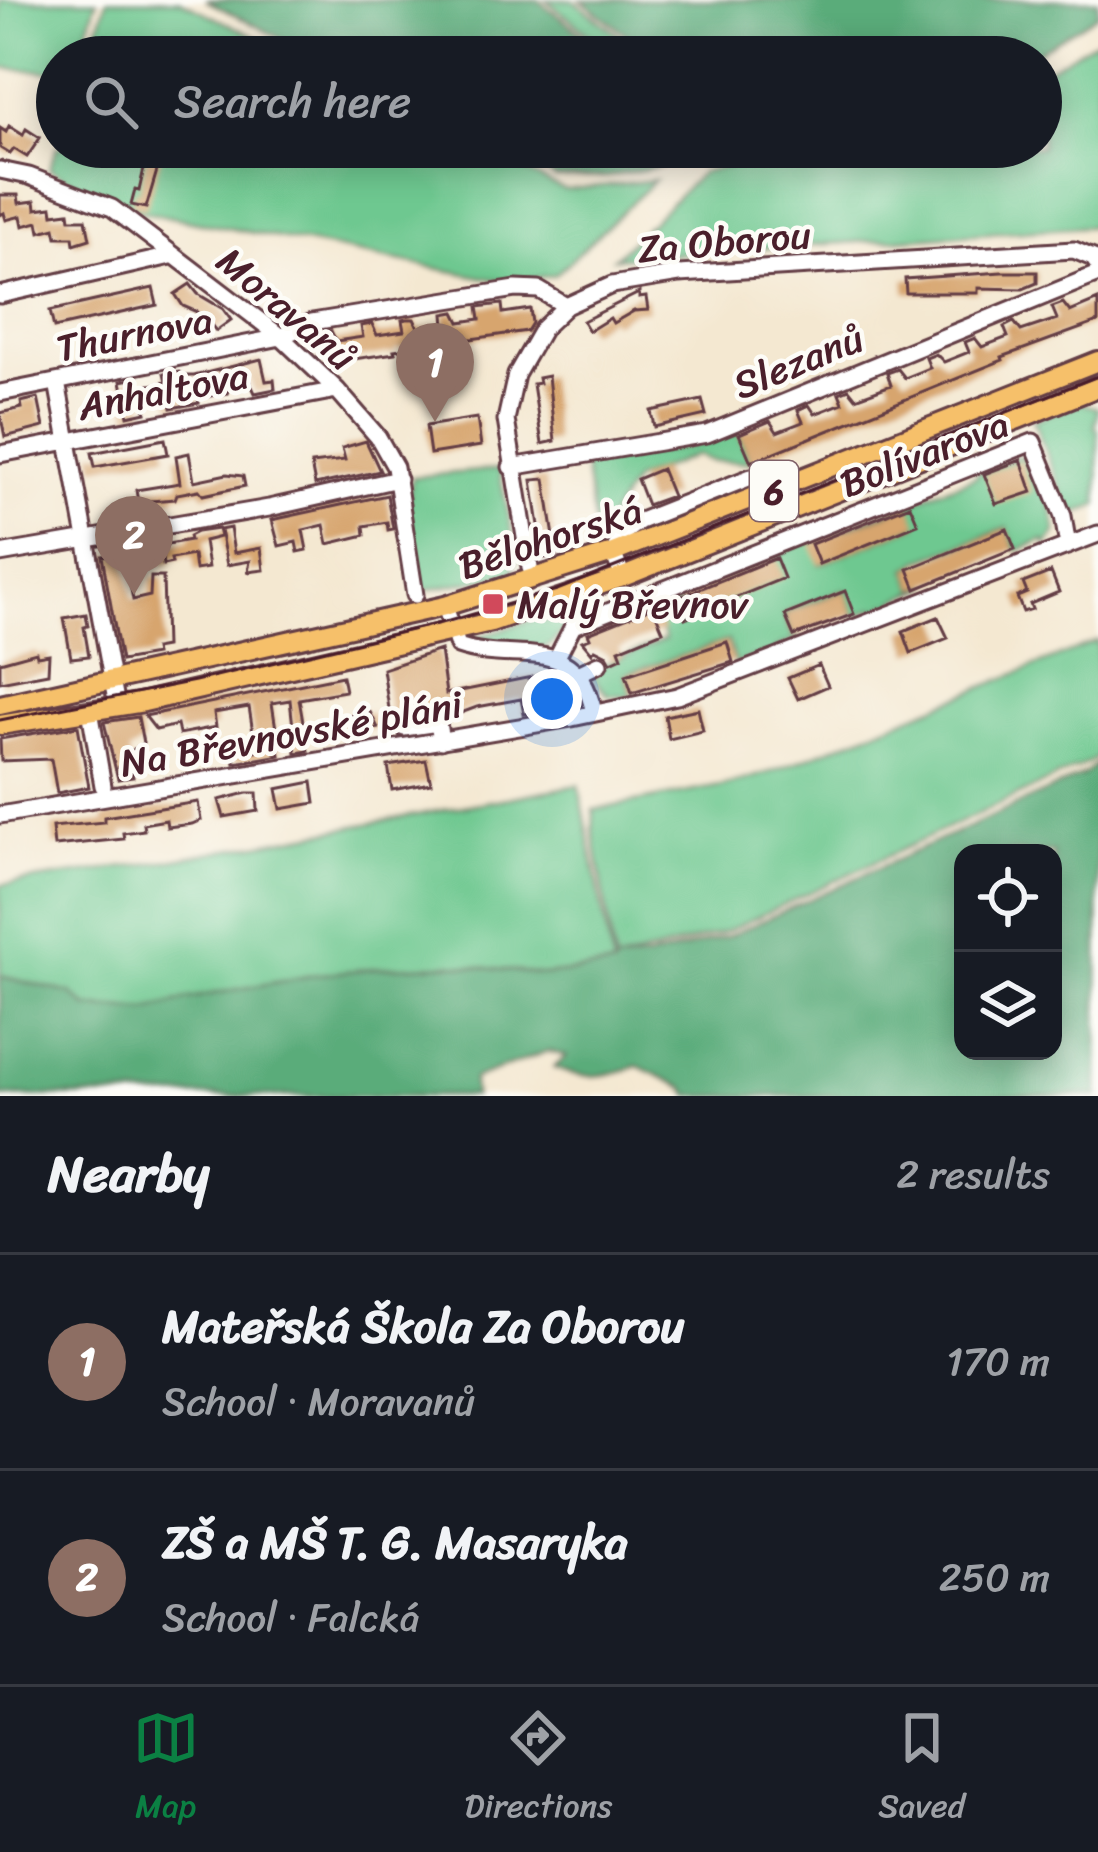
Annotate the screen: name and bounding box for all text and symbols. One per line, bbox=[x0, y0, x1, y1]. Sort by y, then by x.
search box bbox=[36, 36, 1062, 168]
text: Search here bbox=[174, 62, 411, 142]
icon: search bbox=[78, 69, 144, 135]
street label: Za Oborou bbox=[635, 200, 814, 283]
street label: Moravanů bbox=[201, 228, 373, 389]
street label: Thurnova bbox=[50, 284, 219, 382]
street label: Slezanů bbox=[722, 304, 874, 419]
pin: 1 bbox=[396, 323, 474, 422]
street label: Anhaltova bbox=[71, 340, 255, 441]
street label: Bolívarova bbox=[829, 390, 1019, 517]
road number: 6 bbox=[750, 461, 798, 521]
street label: Bělohorská bbox=[449, 475, 651, 600]
pin: 2 bbox=[95, 496, 173, 595]
place label: Malý Břevnov bbox=[517, 570, 750, 639]
marker: Malý Břevnov bbox=[480, 591, 506, 617]
street label: Na Břevnovské pláni bbox=[115, 669, 469, 798]
your location bbox=[522, 669, 582, 729]
map controls bbox=[954, 844, 1062, 1060]
button: locate bbox=[954, 844, 1062, 952]
button: layers bbox=[954, 952, 1062, 1060]
text: Nearby bbox=[48, 1129, 209, 1219]
text: 2 results bbox=[896, 1140, 1050, 1209]
text: Mateřská Škola Za Oborou bbox=[162, 1287, 685, 1367]
text: 1 bbox=[79, 1327, 95, 1396]
text: 170 m bbox=[946, 1327, 1050, 1396]
text: School · Moravanů bbox=[162, 1367, 475, 1436]
text: ZŠ a MŠ T. G. Masaryka bbox=[162, 1503, 627, 1583]
text: 2 bbox=[76, 1543, 98, 1612]
text: 250 m bbox=[939, 1543, 1050, 1612]
text: School · Falcká bbox=[162, 1583, 420, 1652]
tab: Map bbox=[133, 1705, 199, 1835]
tab: Directions bbox=[465, 1705, 612, 1835]
tab: Saved bbox=[878, 1705, 965, 1835]

